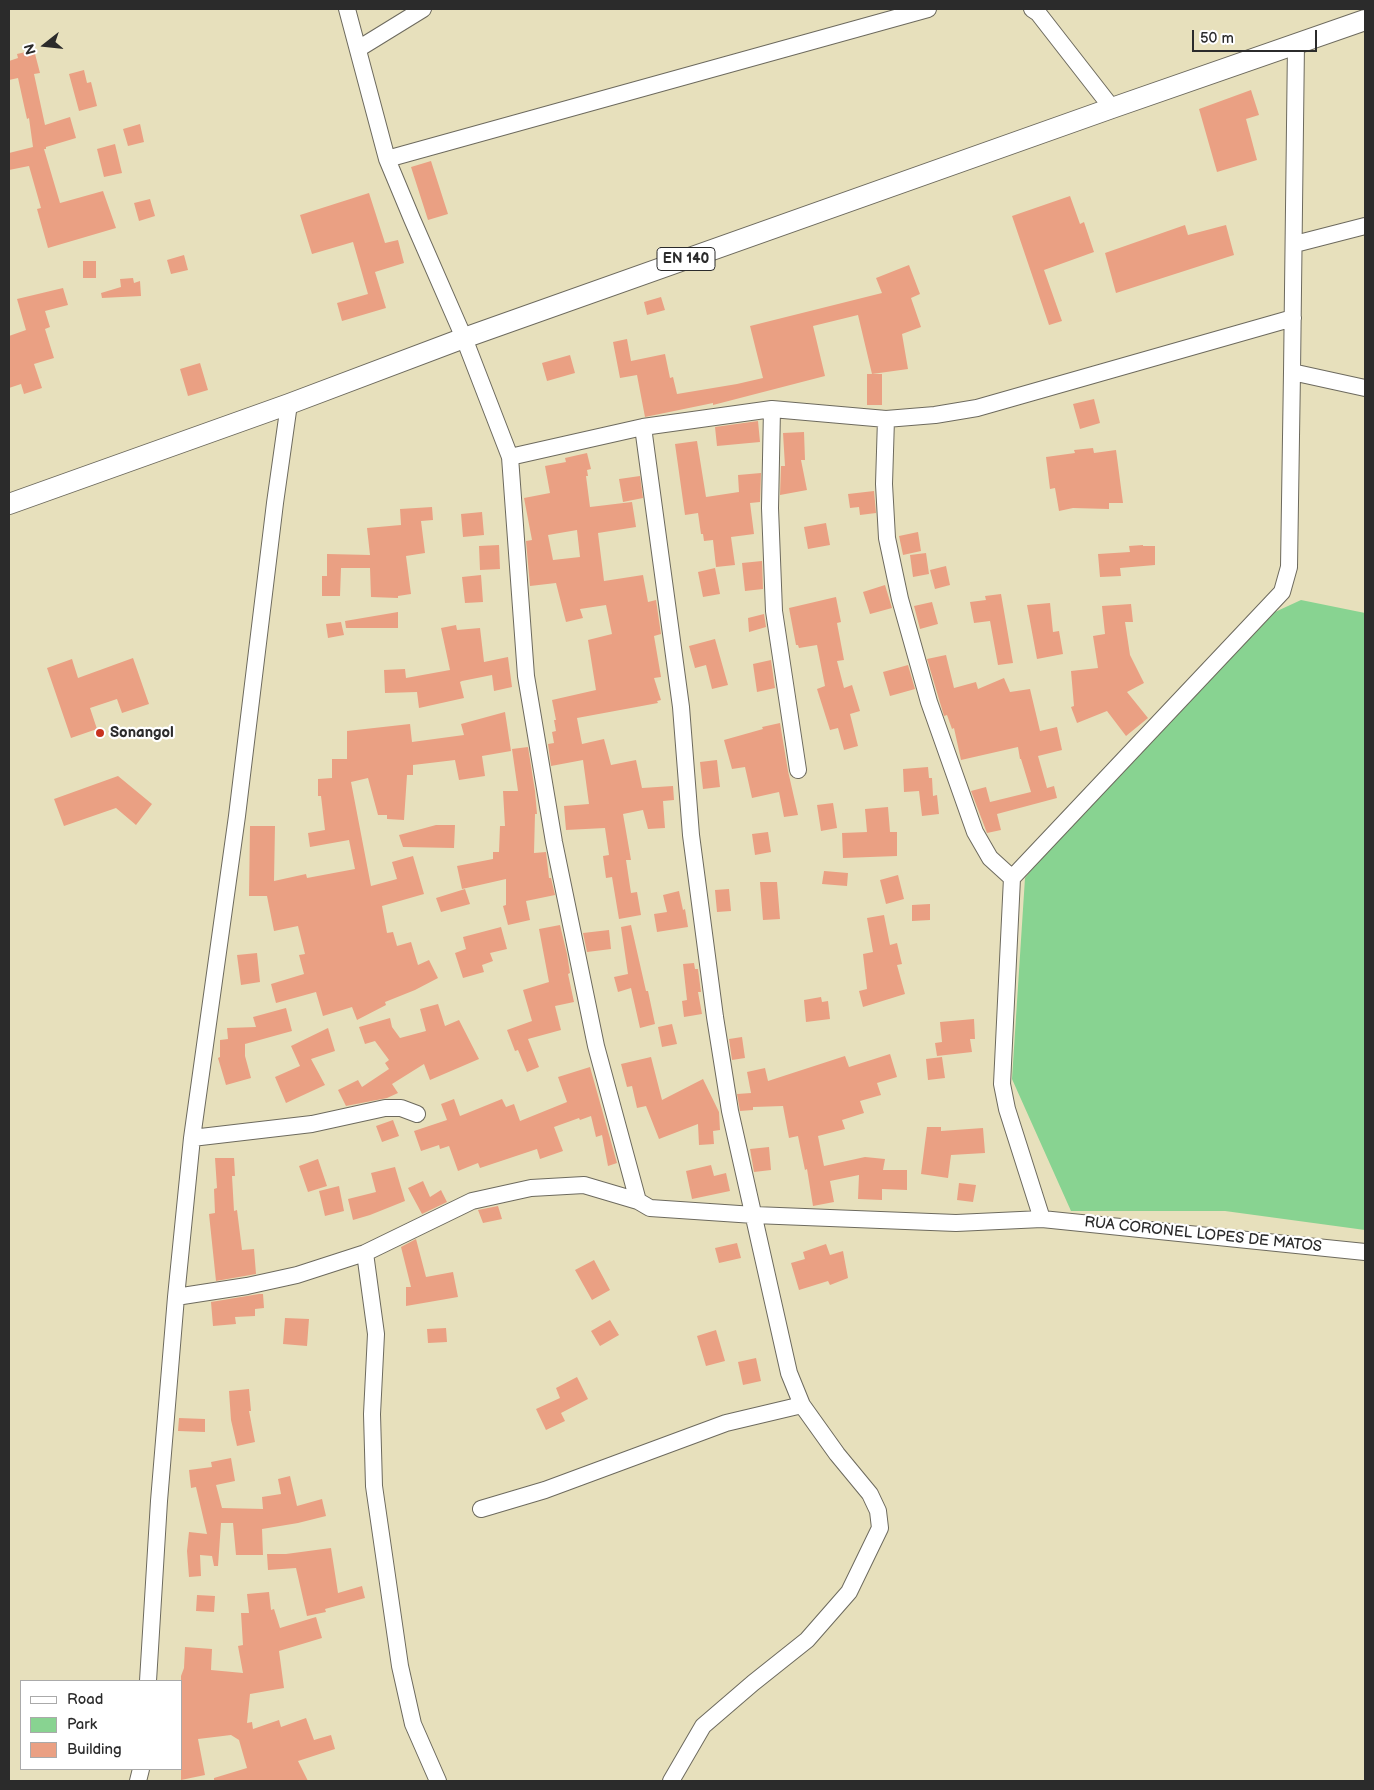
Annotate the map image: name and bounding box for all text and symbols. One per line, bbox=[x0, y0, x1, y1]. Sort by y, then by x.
north arrow bbox=[20, 20, 70, 70]
scale bar bbox=[1194, 20, 1319, 52]
text: 50 m bbox=[1200, 29, 1234, 48]
text: N bbox=[20, 42, 40, 57]
road number: EN 140 bbox=[657, 248, 715, 270]
place label: Sonangol bbox=[110, 724, 174, 742]
marker: Sonangol bbox=[94, 727, 106, 739]
street label: RUA CORONEL LOPES DE MATOS bbox=[1083, 1214, 1323, 1256]
legend bbox=[20, 1680, 182, 1770]
text: Road bbox=[67, 1690, 103, 1709]
text: Park bbox=[67, 1715, 97, 1734]
text: Building bbox=[67, 1740, 122, 1759]

